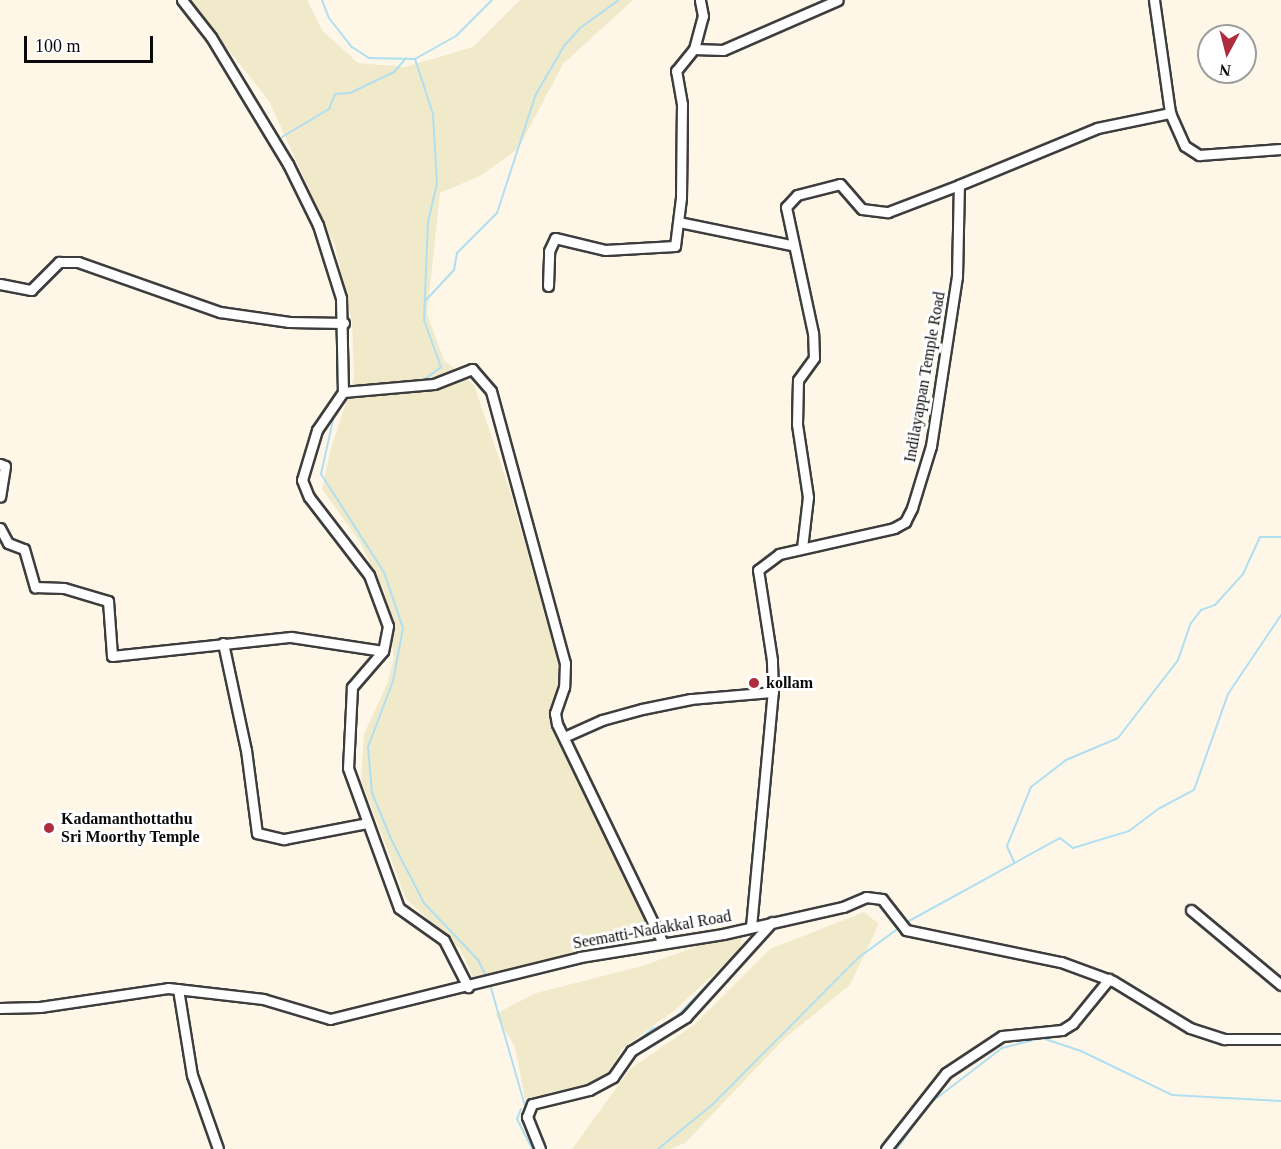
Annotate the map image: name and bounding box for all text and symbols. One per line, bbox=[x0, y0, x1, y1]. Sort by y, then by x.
scale bar bbox=[27, 24, 156, 62]
north arrow bbox=[1197, 24, 1257, 84]
text: 100 m bbox=[35, 36, 81, 56]
text: N bbox=[1218, 61, 1232, 80]
street label: Indilayappan Temple Road bbox=[901, 290, 949, 464]
place label: kollam bbox=[766, 673, 813, 693]
marker: kollam bbox=[747, 676, 761, 690]
place label: Kadamanthottathu Sri Moorthy Temple bbox=[61, 809, 200, 847]
marker: Kadamanthottathu Sri Moorthy Temple bbox=[42, 821, 56, 835]
street label: Seematti-Nadakkal Road bbox=[571, 907, 733, 953]

